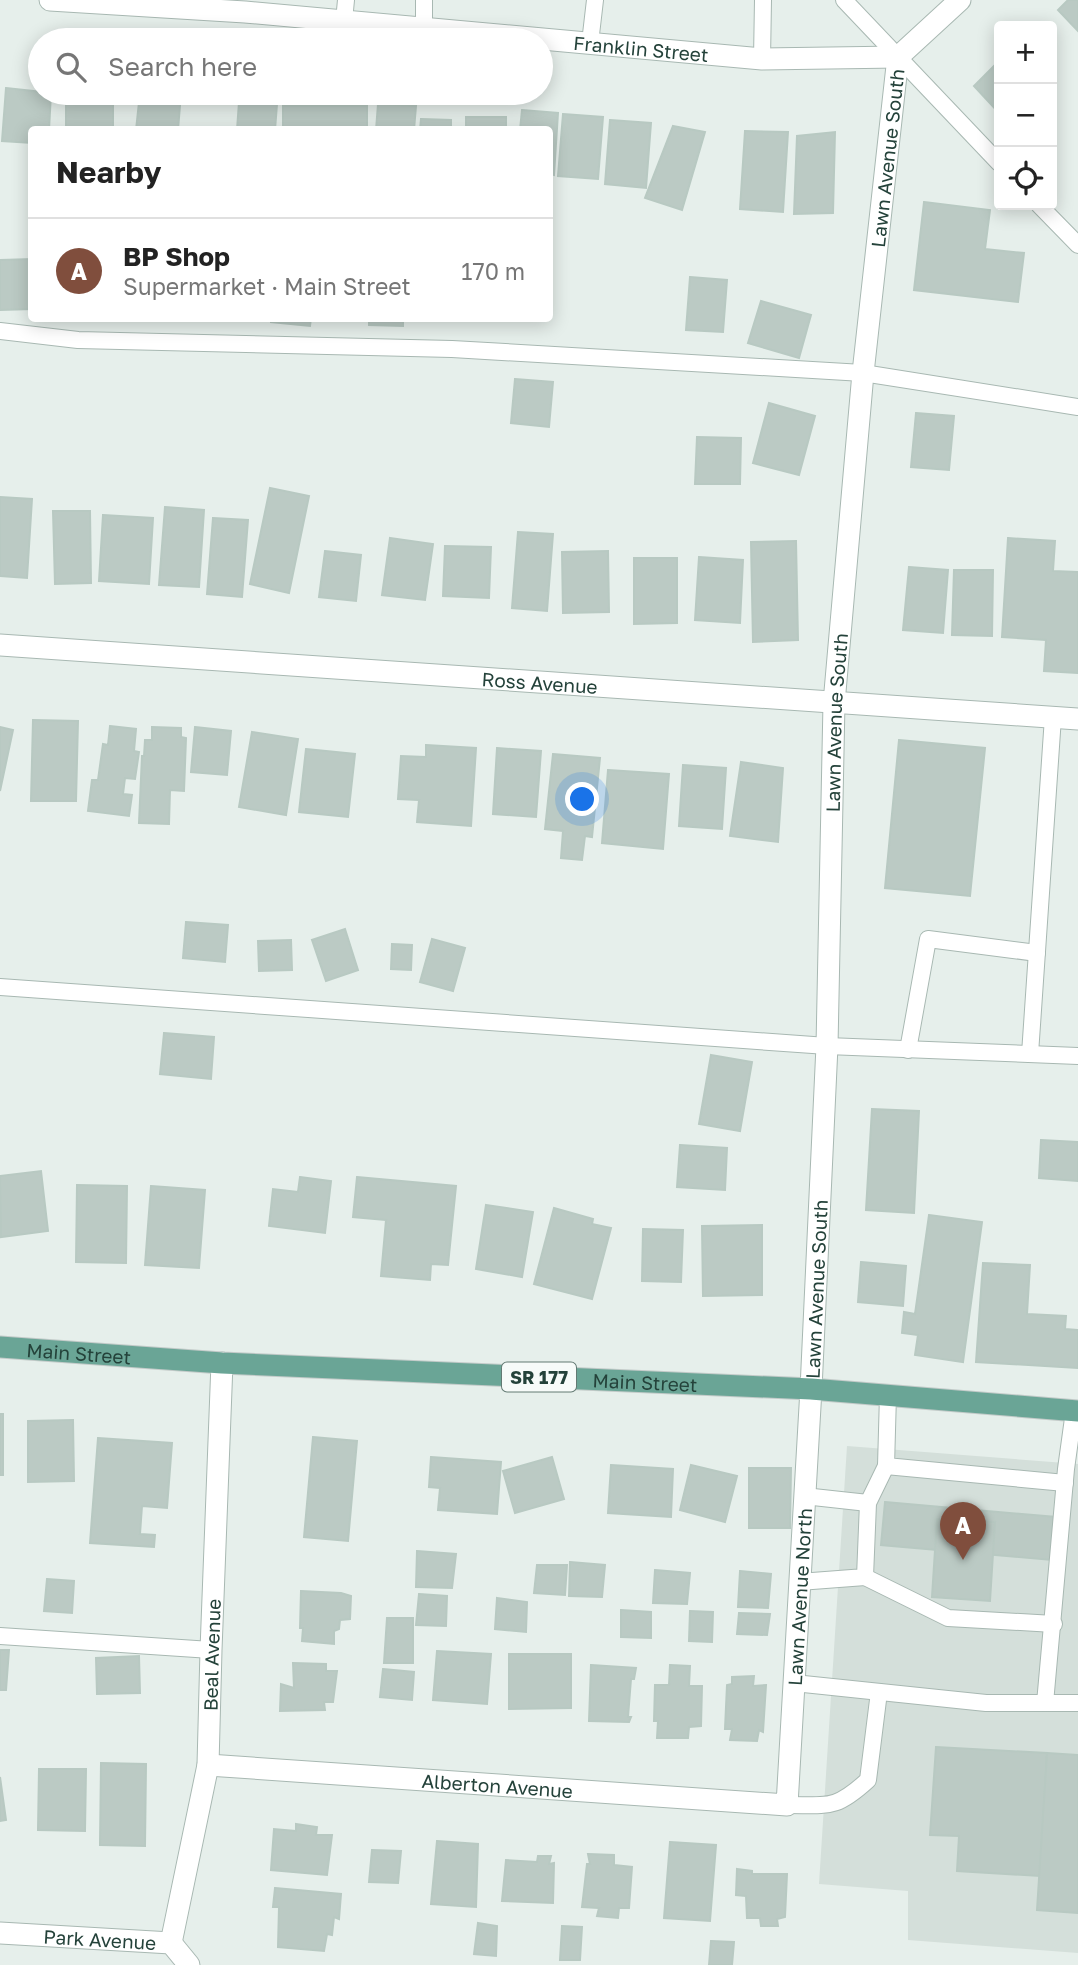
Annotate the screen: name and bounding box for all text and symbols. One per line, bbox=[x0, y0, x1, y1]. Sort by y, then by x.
map controls bbox=[994, 21, 1057, 210]
button: + bbox=[994, 21, 1057, 84]
search box bbox=[28, 28, 553, 105]
street label: Franklin Street bbox=[572, 30, 710, 66]
icon: search bbox=[52, 48, 90, 86]
text: Search here bbox=[108, 51, 257, 82]
street label: Lawn Avenue South bbox=[865, 68, 908, 249]
button: − bbox=[994, 84, 1057, 147]
button: locate bbox=[994, 147, 1057, 210]
text: Nearby bbox=[56, 154, 161, 190]
text: BP Shop bbox=[123, 241, 230, 272]
text: A bbox=[71, 257, 87, 285]
text: 170 m bbox=[461, 257, 525, 285]
text: Supermarket · Main Street bbox=[123, 272, 411, 300]
street label: Lawn Avenue South bbox=[820, 632, 852, 813]
street label: Ross Avenue bbox=[481, 667, 598, 698]
your location bbox=[565, 782, 599, 816]
street label: Lawn Avenue South bbox=[800, 1199, 831, 1379]
street label: Main Street bbox=[26, 1337, 132, 1368]
road number: SR 177 bbox=[502, 1362, 576, 1392]
street label: Main Street bbox=[592, 1368, 698, 1395]
pin: A bbox=[940, 1502, 986, 1560]
street label: Lawn Avenue North bbox=[782, 1507, 816, 1686]
street label: Beal Avenue bbox=[198, 1598, 224, 1711]
street label: Alberton Avenue bbox=[421, 1768, 574, 1802]
street label: Park Avenue bbox=[43, 1924, 157, 1954]

